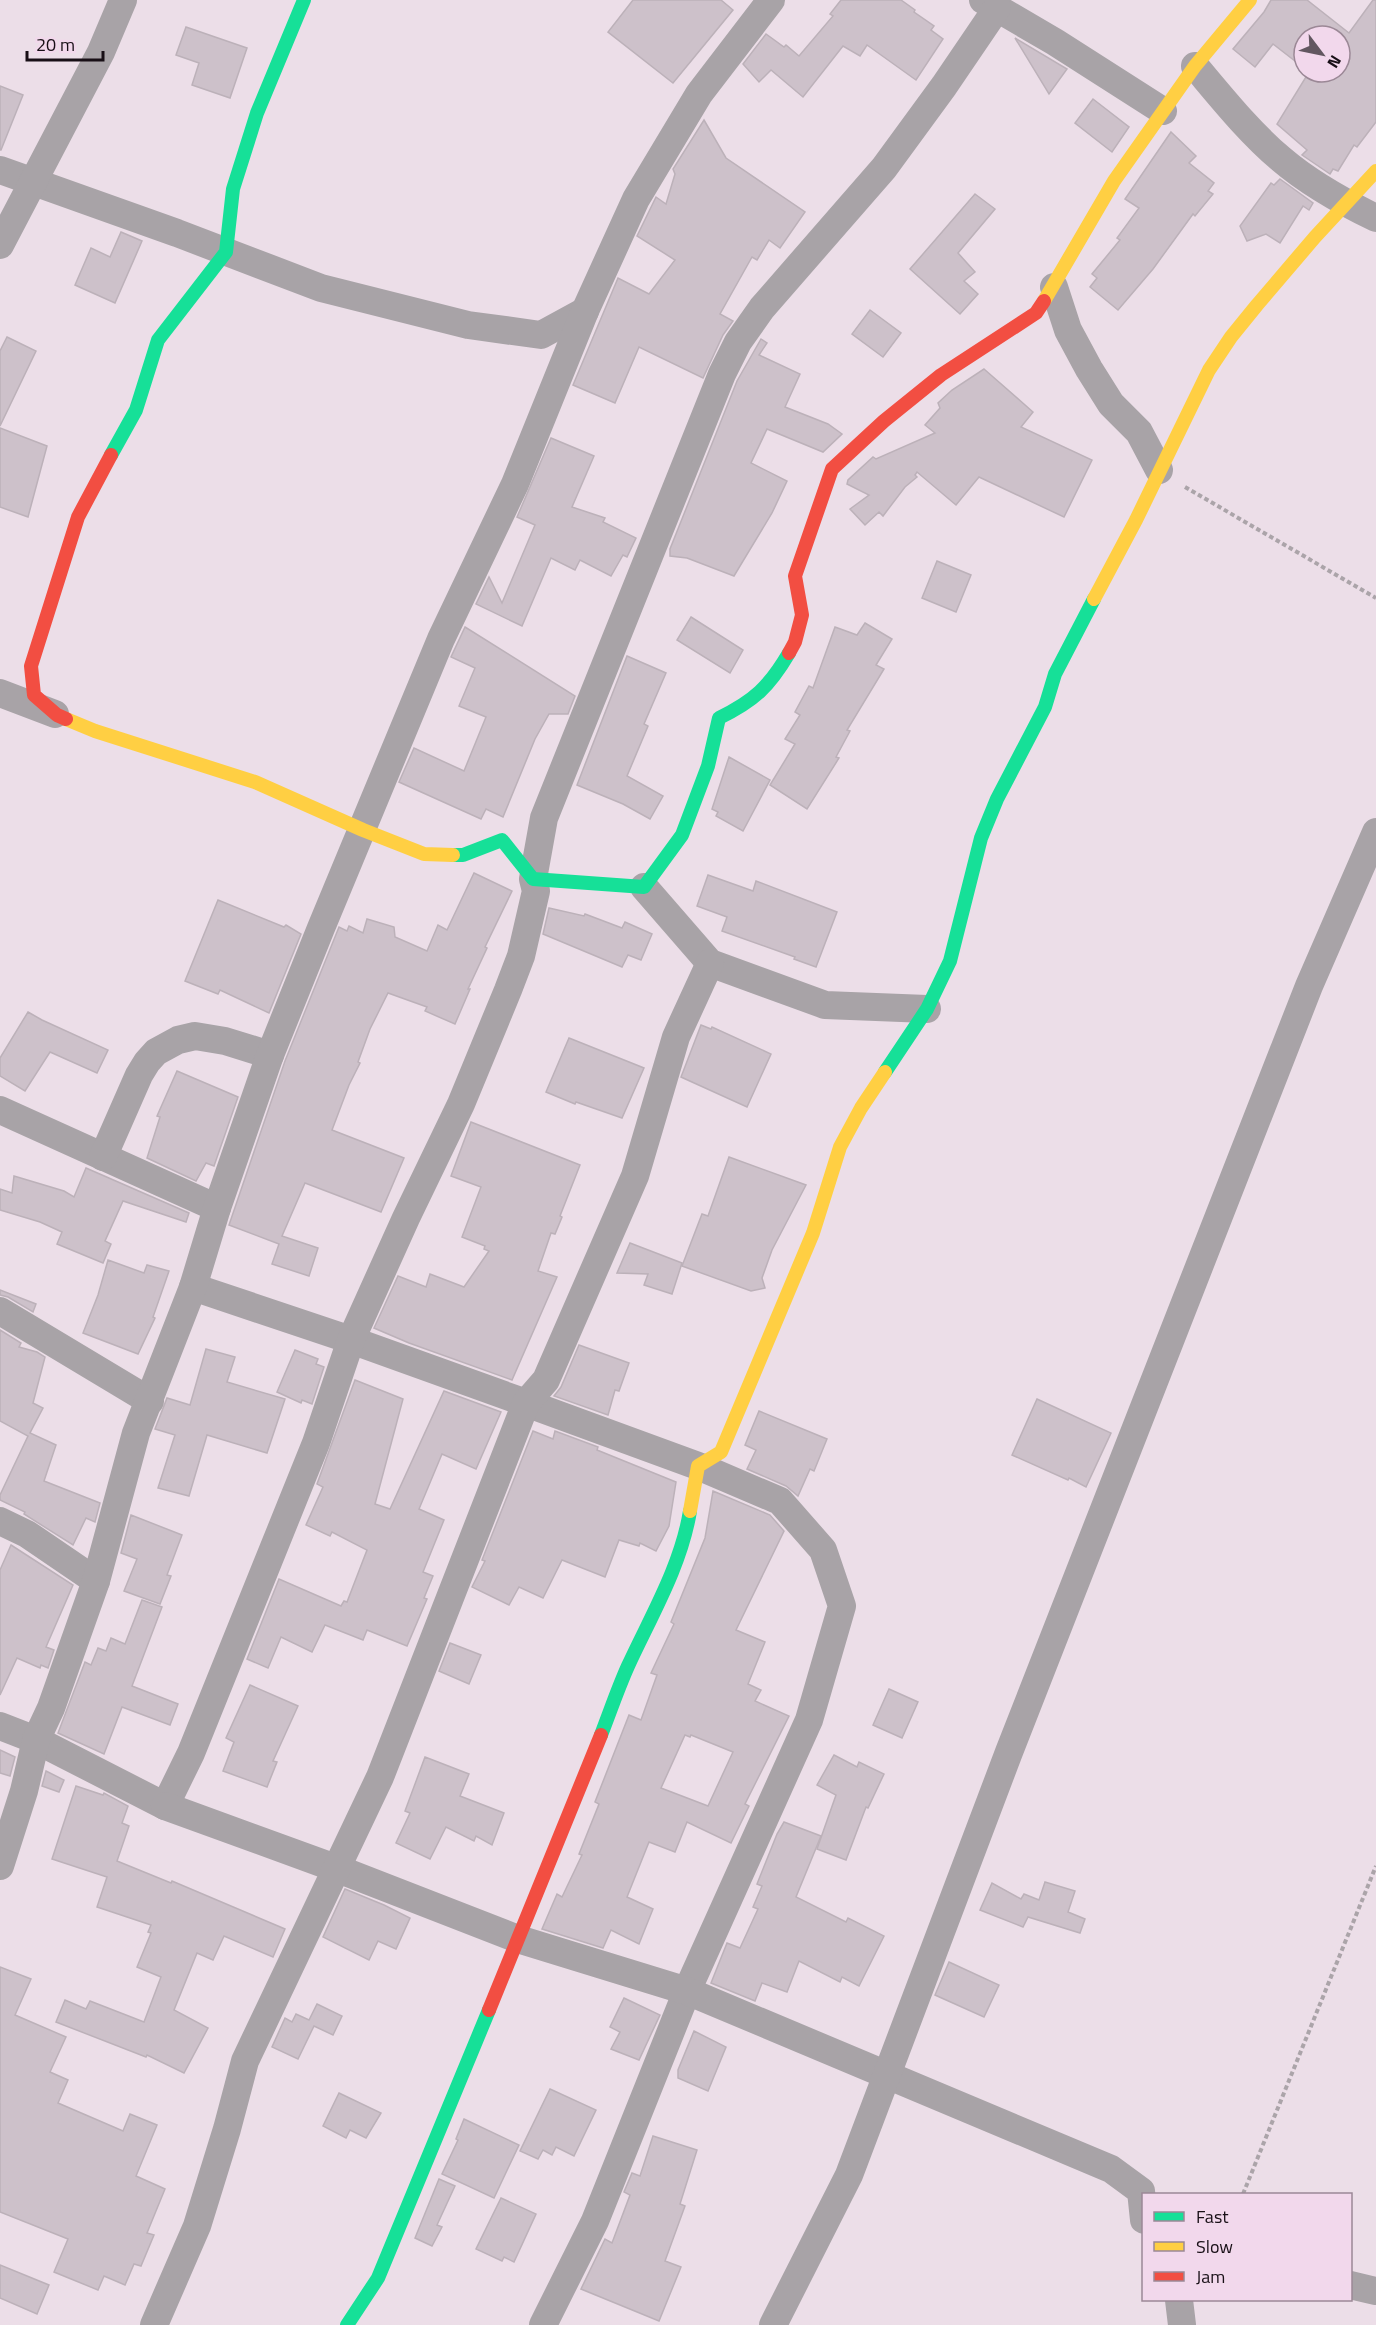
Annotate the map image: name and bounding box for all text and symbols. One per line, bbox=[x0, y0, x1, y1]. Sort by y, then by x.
scale bar bbox=[27, 24, 104, 62]
north arrow bbox=[1292, 24, 1352, 84]
text: 20 m bbox=[36, 31, 75, 58]
text: N bbox=[1322, 51, 1348, 73]
legend bbox=[1142, 2193, 1352, 2301]
text: Fast bbox=[1196, 2203, 1229, 2230]
text: Slow bbox=[1196, 2233, 1233, 2260]
text: Jam bbox=[1196, 2263, 1225, 2290]

